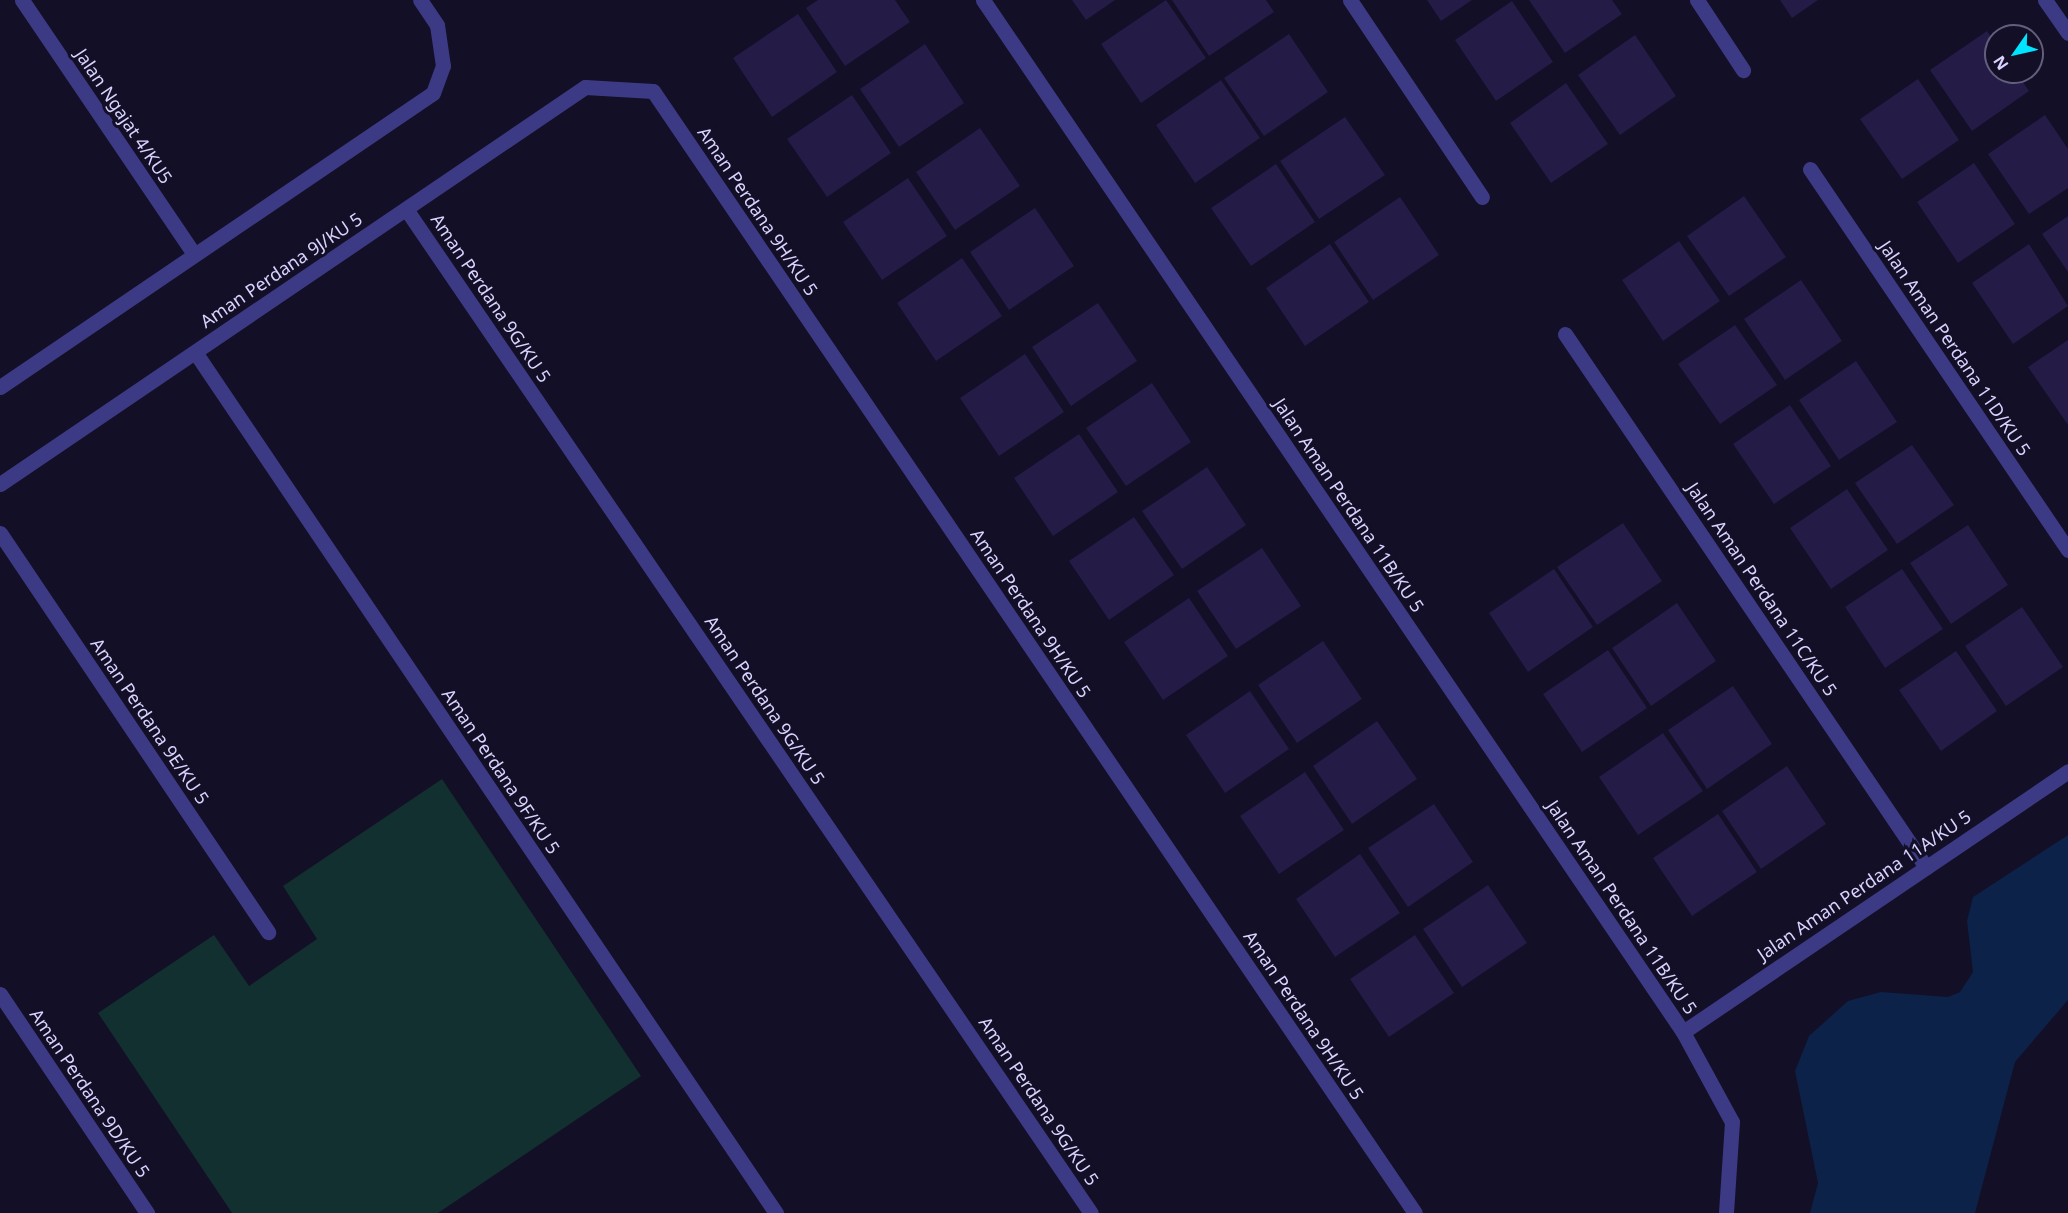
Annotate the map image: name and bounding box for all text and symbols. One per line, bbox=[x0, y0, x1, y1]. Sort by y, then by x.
north arrow bbox=[1984, 24, 2044, 84]
street label: Jalan Ngajat 4/KU5 bbox=[71, 45, 177, 187]
text: N bbox=[1988, 51, 2013, 74]
street label: Aman Perdana 9H/KU 5 bbox=[693, 122, 823, 300]
street label: Aman Perdana 9J/KU 5 bbox=[196, 208, 366, 332]
street label: Aman Perdana 9G/KU 5 bbox=[426, 210, 556, 386]
street label: Jalan Aman Perdana 11D/KU 5 bbox=[1875, 236, 2035, 460]
street label: Jalan Aman Perdana 11B/KU 5 bbox=[1269, 394, 1429, 616]
street label: Jalan Aman Perdana 11C/KU 5 bbox=[1682, 478, 1842, 700]
street label: Aman Perdana 9H/KU 5 bbox=[966, 524, 1096, 702]
street label: Aman Perdana 9G/KU 5 bbox=[700, 612, 830, 788]
street label: Aman Perdana 9E/KU 5 bbox=[86, 634, 214, 808]
street label: Aman Perdana 9F/KU 5 bbox=[438, 684, 564, 858]
street label: Jalan Aman Perdana 11B/KU 5 bbox=[1542, 796, 1702, 1018]
street label: Jalan Aman Perdana 11A/KU 5 bbox=[1753, 805, 1975, 965]
street label: Aman Perdana 9H/KU 5 bbox=[1239, 926, 1369, 1104]
street label: Aman Perdana 9D/KU 5 bbox=[25, 1005, 155, 1181]
street label: Aman Perdana 9G/KU 5 bbox=[974, 1013, 1104, 1189]

